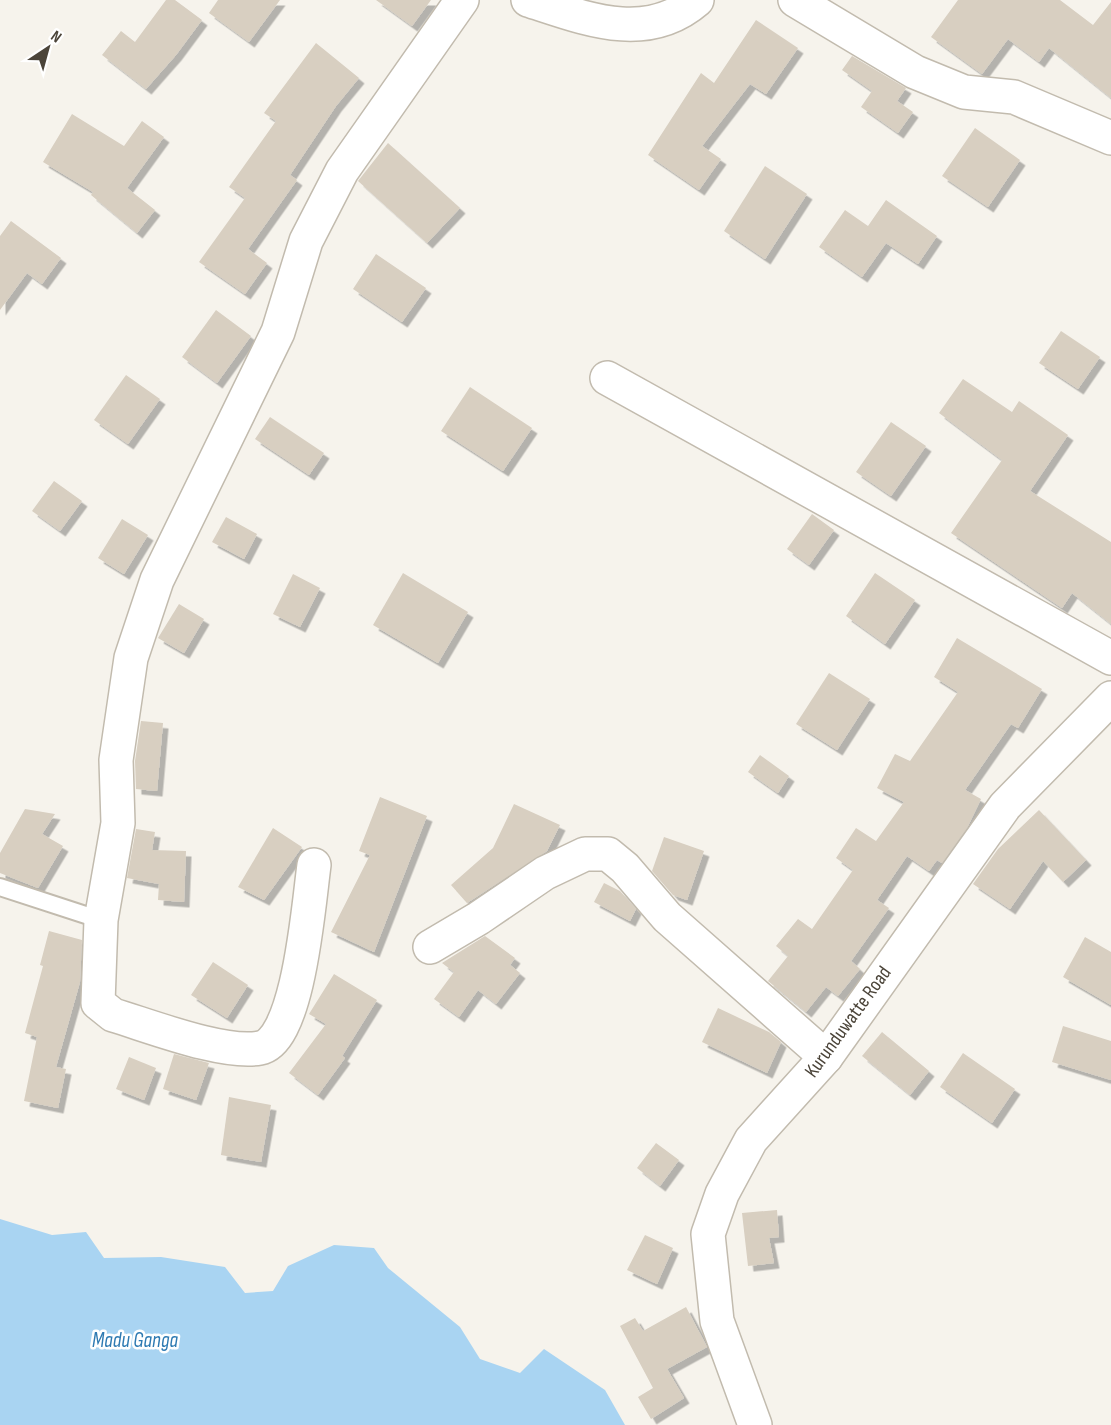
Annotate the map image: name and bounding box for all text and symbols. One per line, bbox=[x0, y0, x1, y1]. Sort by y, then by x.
north arrow bbox=[18, 18, 78, 78]
text: N bbox=[47, 27, 65, 47]
street label: Kurunduwatte Road bbox=[800, 962, 896, 1082]
water label: Madu Ganga bbox=[92, 1328, 178, 1353]

